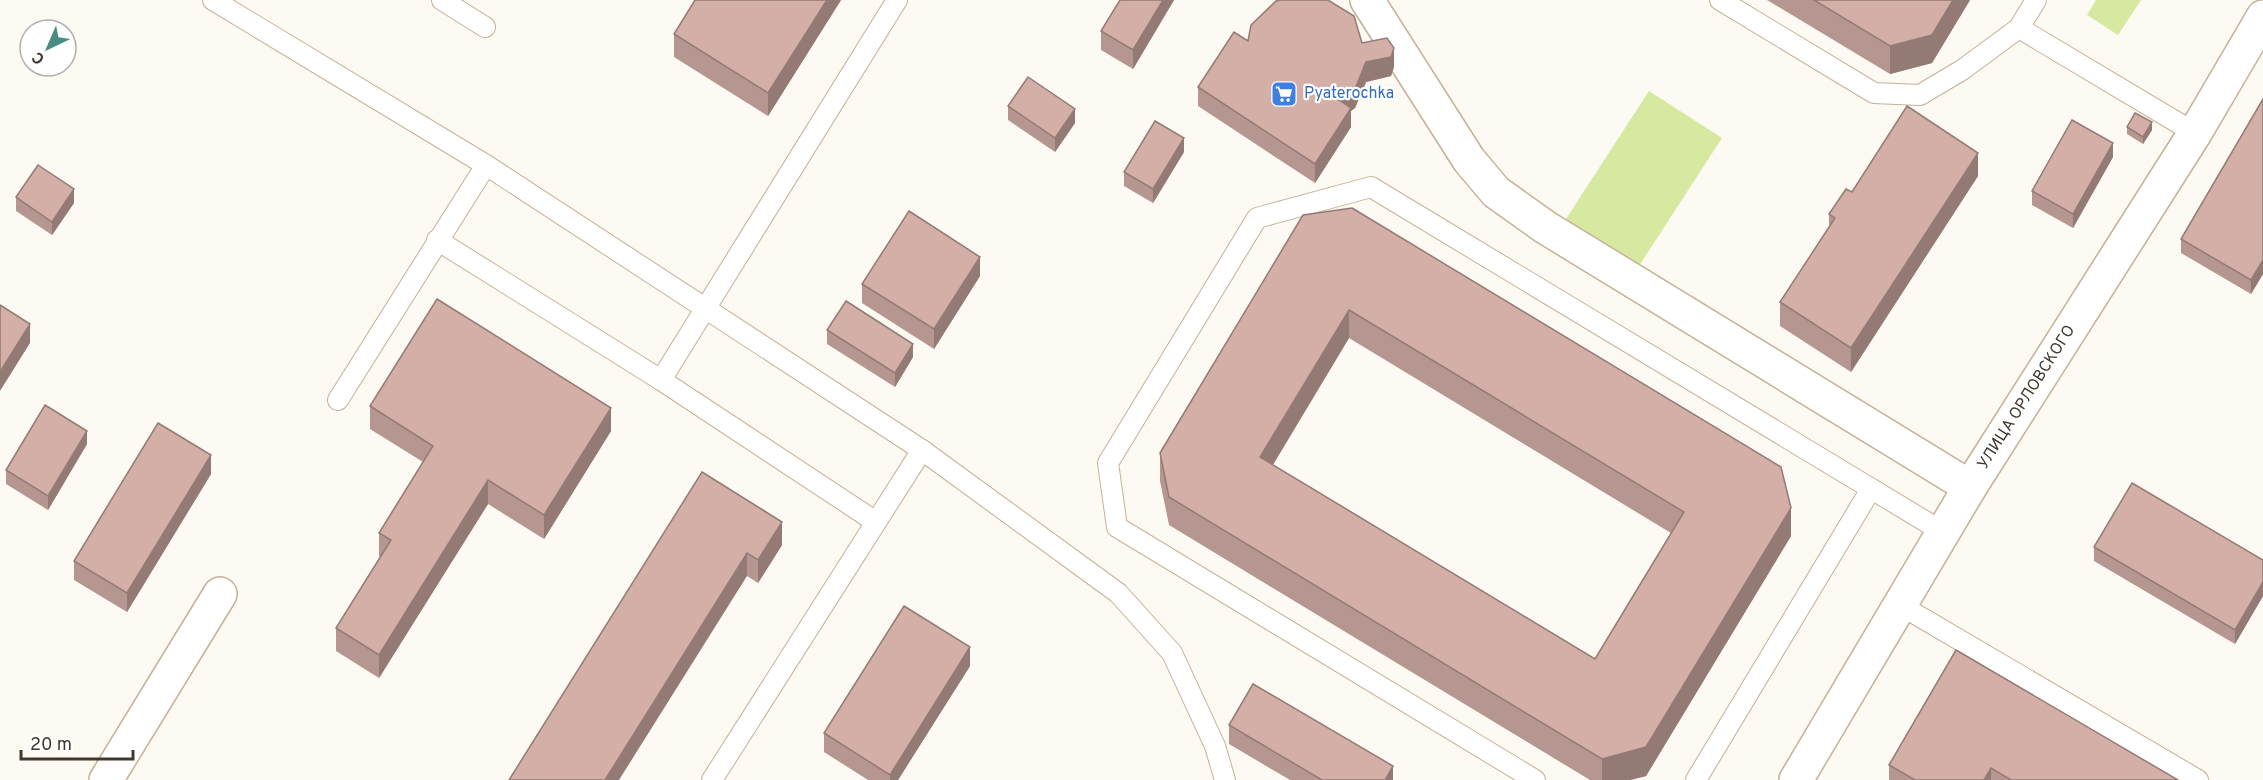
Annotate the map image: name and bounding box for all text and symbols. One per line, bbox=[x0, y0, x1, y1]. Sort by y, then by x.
north arrow bbox=[18, 18, 78, 78]
text: С bbox=[28, 47, 50, 68]
supermarket icon: Pyaterochka bbox=[1269, 79, 1299, 109]
place label: Pyaterochka bbox=[1304, 84, 1394, 104]
street label: УЛИЦА ОРЛОВСКОГО bbox=[1974, 322, 2080, 473]
scale bar bbox=[21, 723, 134, 761]
text: 20 m bbox=[30, 734, 72, 757]

